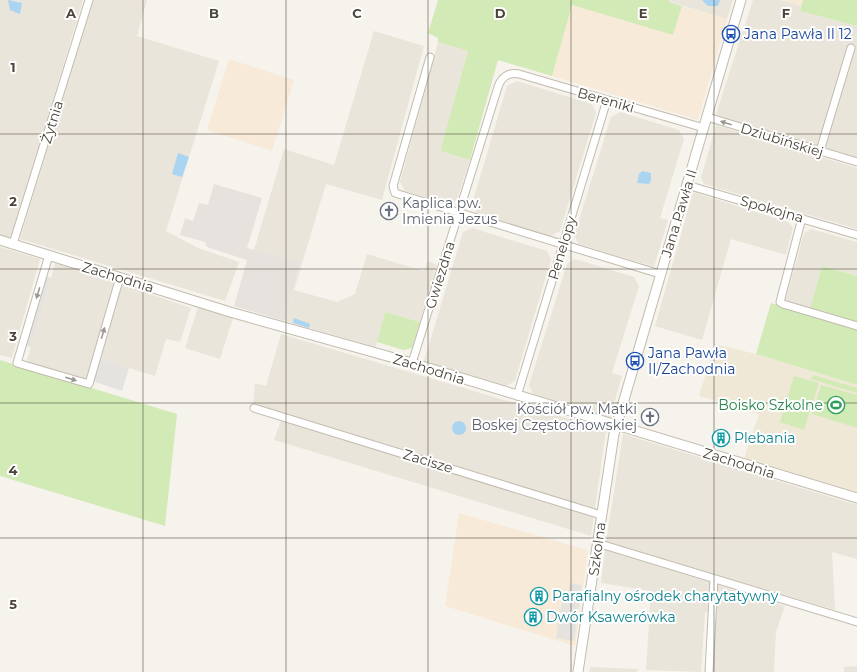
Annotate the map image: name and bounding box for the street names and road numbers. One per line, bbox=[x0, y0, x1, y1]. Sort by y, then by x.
street label: Bereniki bbox=[576, 83, 636, 117]
street label: Żytnia bbox=[37, 98, 67, 146]
street label: Dziubińskiej bbox=[738, 119, 826, 161]
street label: Jana Pawła II bbox=[657, 167, 701, 260]
street label: Spokojna bbox=[738, 191, 806, 227]
street label: Penelopy bbox=[544, 214, 580, 282]
street label: Gwiezdna bbox=[421, 239, 459, 311]
street label: Zachodnia bbox=[80, 258, 156, 296]
street label: Zachodnia bbox=[391, 350, 467, 388]
street label: Zachodnia bbox=[701, 444, 777, 482]
street label: Zacisze bbox=[401, 445, 455, 477]
street label: Szkolna bbox=[584, 521, 610, 577]

